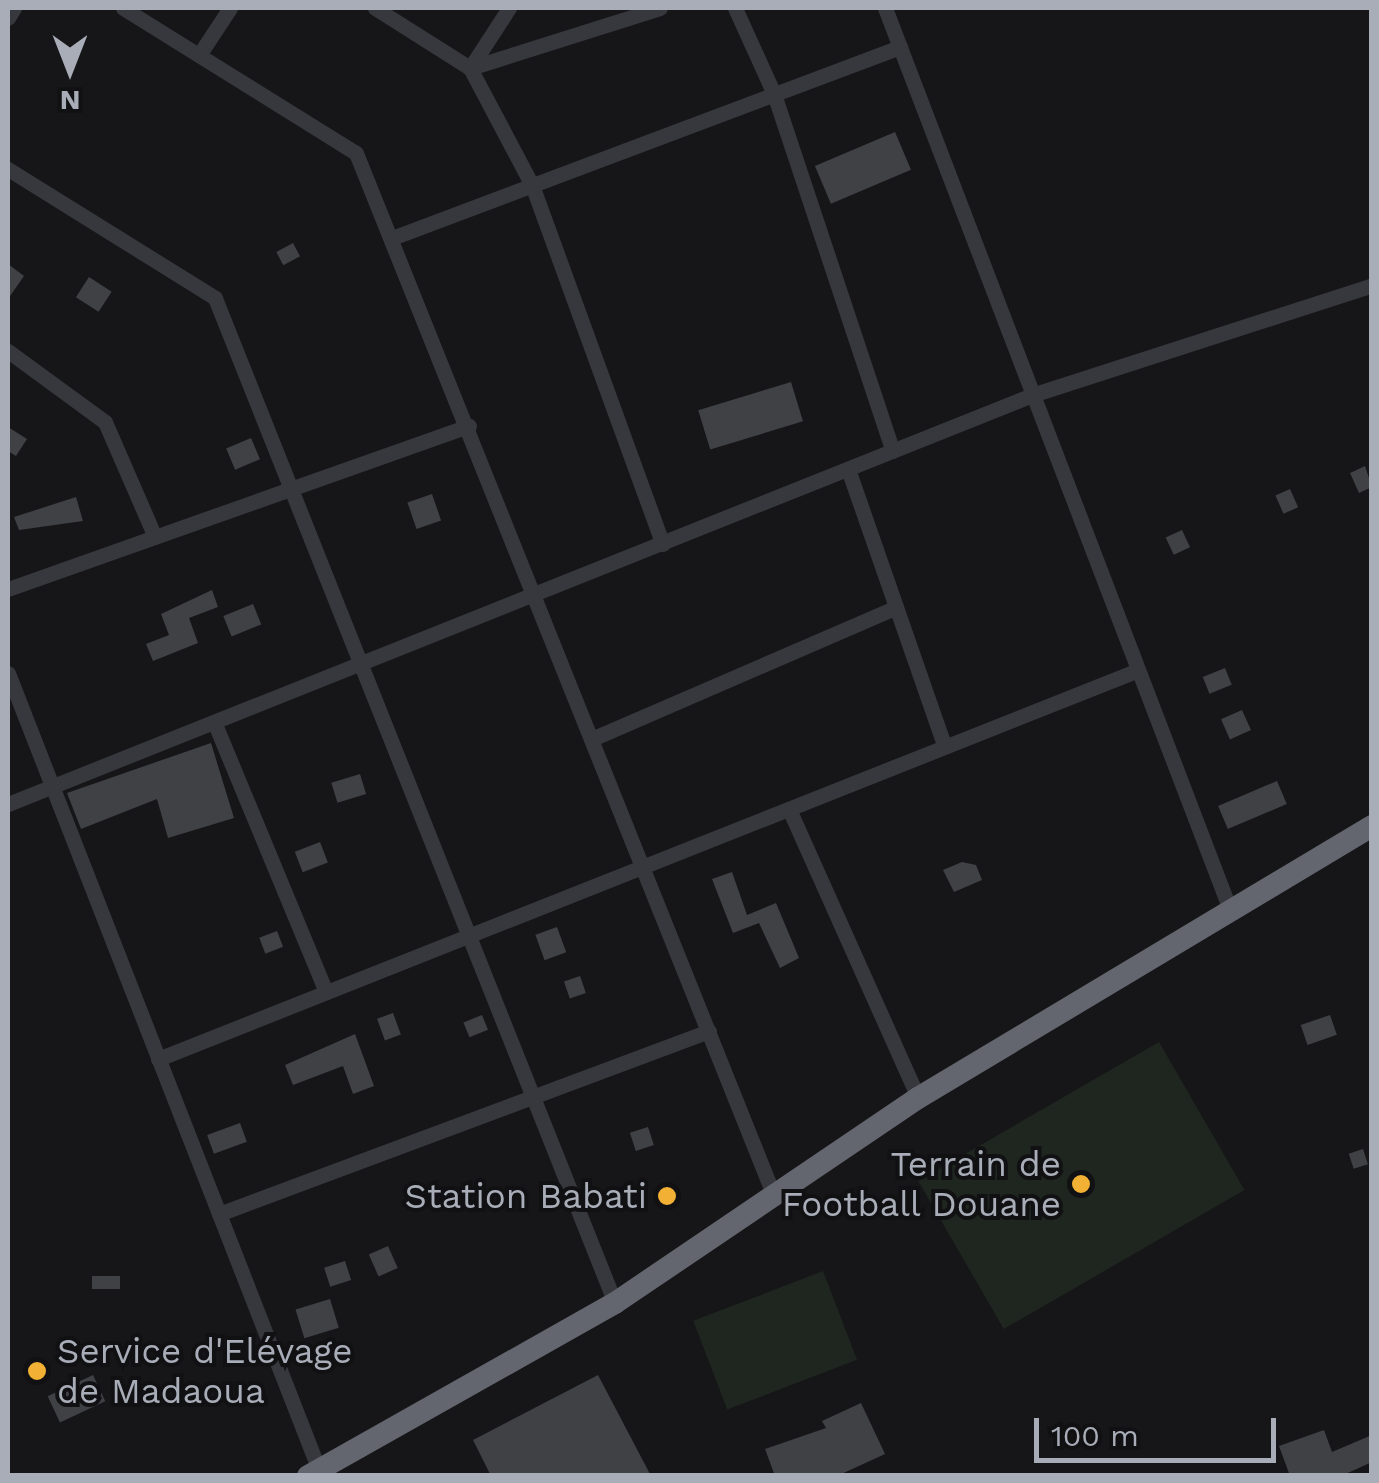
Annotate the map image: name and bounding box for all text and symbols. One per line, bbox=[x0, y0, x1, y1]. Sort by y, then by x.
north arrow bbox=[20, 20, 120, 120]
text: N bbox=[60, 84, 80, 117]
place label: Terrain de Football Douane bbox=[781, 1143, 1061, 1225]
marker: Terrain de Football Douane bbox=[1070, 1173, 1092, 1195]
place label: Station Babati bbox=[405, 1175, 647, 1217]
marker: Station Babati bbox=[656, 1185, 678, 1207]
place label: Service d'Elévage de Madaoua bbox=[57, 1330, 352, 1412]
marker: Service d'Elévage de Madaoua bbox=[26, 1360, 48, 1382]
scale bar bbox=[1039, 1398, 1282, 1460]
text: 100 m bbox=[1051, 1418, 1139, 1453]

